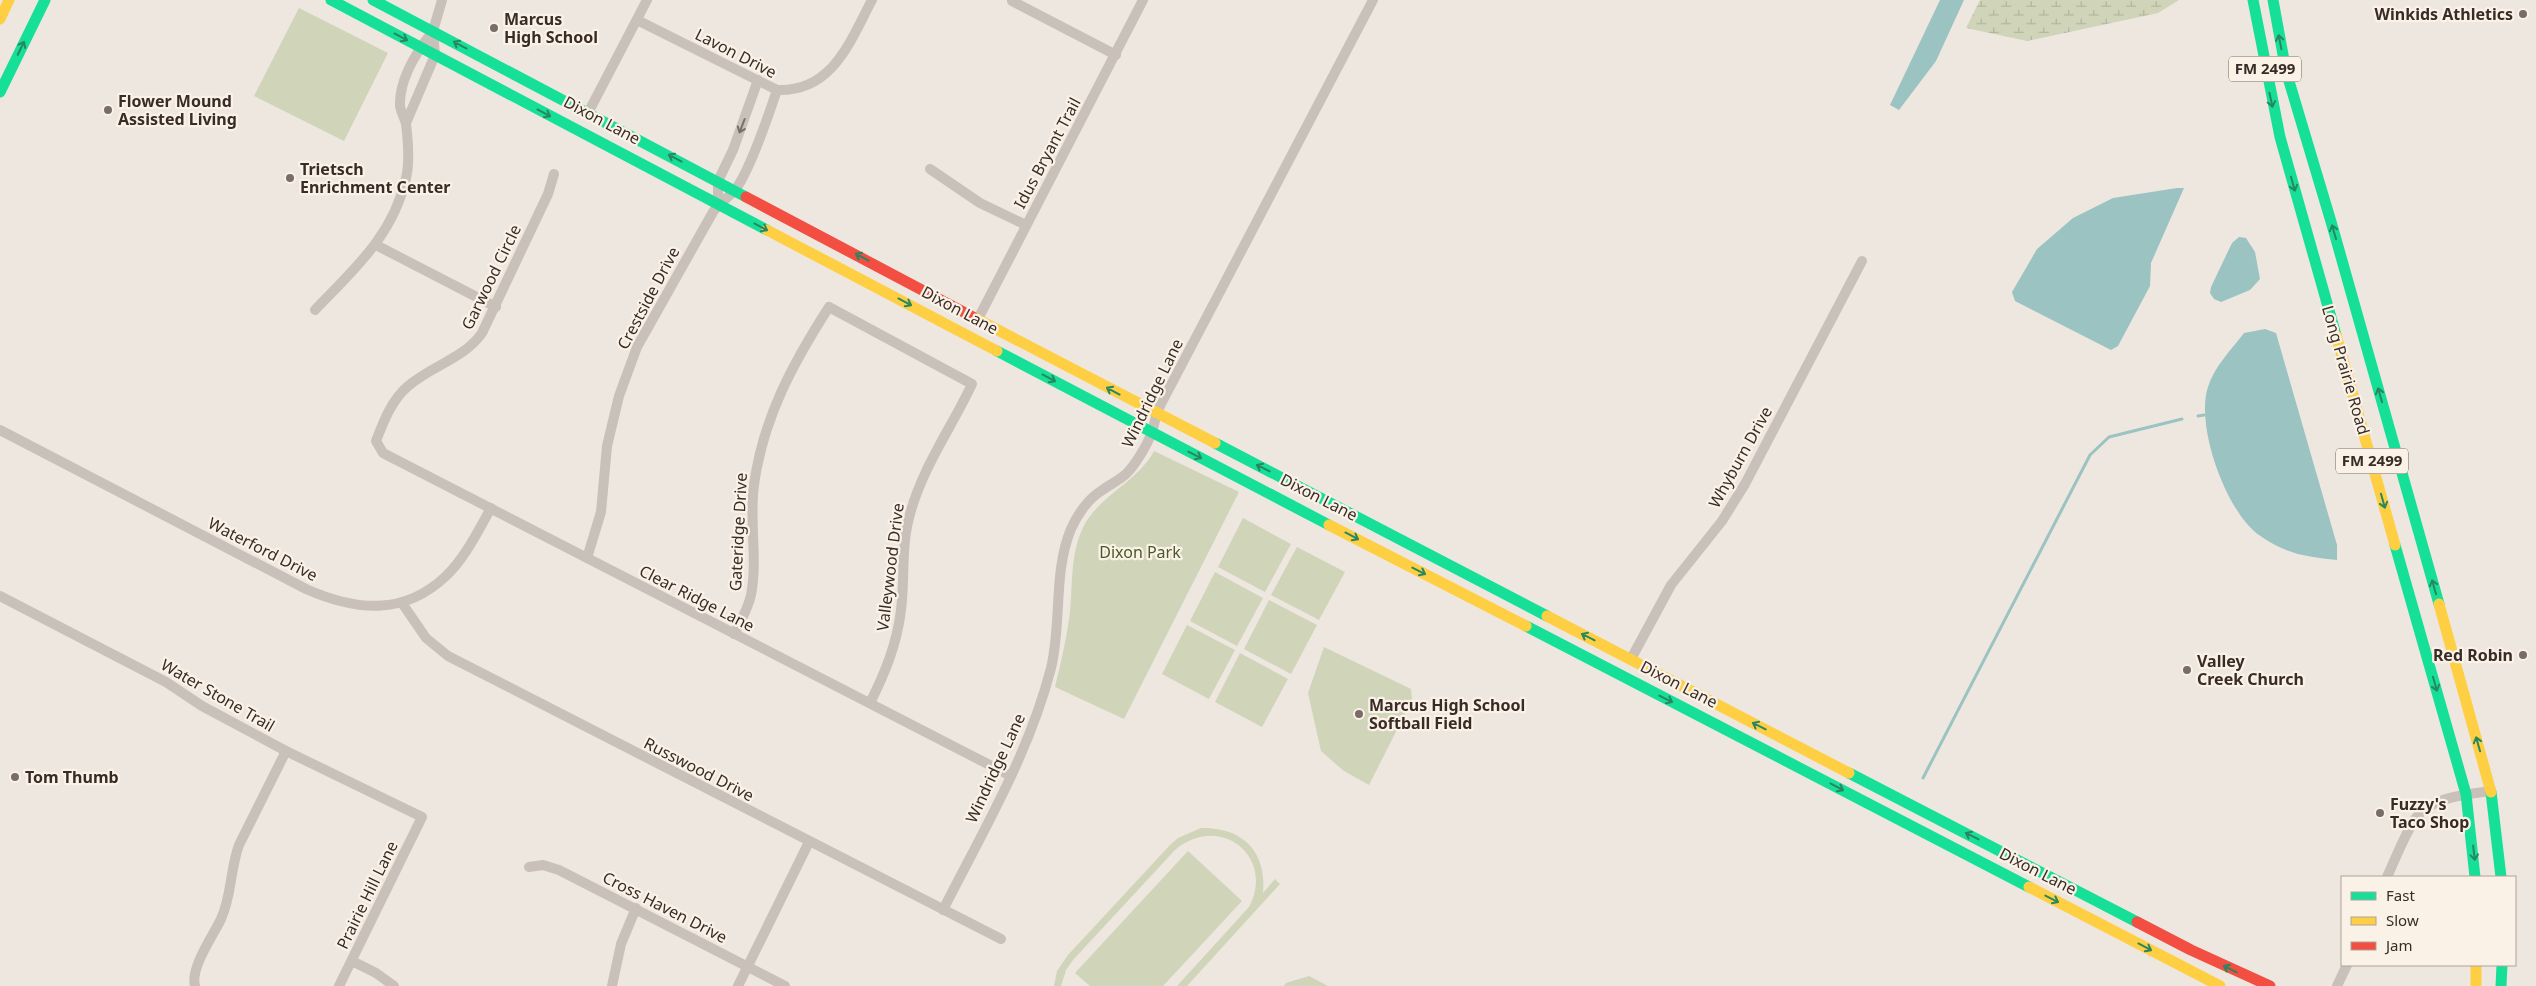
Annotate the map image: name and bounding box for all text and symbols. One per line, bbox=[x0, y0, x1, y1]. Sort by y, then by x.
place label: Winkids Athletics bbox=[2375, 3, 2513, 25]
place label: Marcus High School bbox=[504, 8, 598, 48]
marker: Winkids Athletics bbox=[2517, 8, 2529, 20]
marker: Marcus High School bbox=[488, 22, 500, 34]
street label: Lavon Drive bbox=[691, 23, 781, 83]
one-way arrow bbox=[393, 33, 408, 42]
one-way arrow bbox=[2275, 35, 2285, 51]
one-way arrow bbox=[452, 40, 467, 50]
one-way arrow bbox=[17, 41, 26, 56]
road number: FM 2499 bbox=[2229, 56, 2301, 82]
place label: Flower Mound Assisted Living bbox=[118, 90, 237, 130]
street label: Dixon Lane bbox=[560, 91, 644, 149]
one-way arrow bbox=[2267, 91, 2277, 107]
street label: Idus Bryant Trail bbox=[1009, 94, 1085, 212]
marker: Flower Mound Assisted Living bbox=[102, 104, 114, 116]
one-way arrow bbox=[537, 108, 552, 118]
one-way arrow bbox=[737, 118, 746, 133]
one-way arrow bbox=[667, 153, 682, 163]
place label: Trietsch Enrichment Center bbox=[300, 158, 450, 198]
marker: Trietsch Enrichment Center bbox=[284, 172, 296, 184]
one-way arrow bbox=[2288, 175, 2298, 191]
street label: Garwood Circle bbox=[456, 221, 526, 333]
one-way arrow bbox=[754, 222, 769, 232]
one-way arrow bbox=[2328, 225, 2338, 241]
street label: Crestside Drive bbox=[612, 243, 684, 353]
one-way arrow bbox=[854, 252, 869, 262]
street label: Dixon Lane bbox=[918, 281, 1002, 339]
one-way arrow bbox=[897, 298, 912, 307]
street label: Long Prairie Road bbox=[2317, 303, 2375, 437]
street label: Windridge Lane bbox=[1116, 335, 1188, 451]
one-way arrow bbox=[1041, 374, 1055, 384]
one-way arrow bbox=[1106, 386, 1121, 395]
one-way arrow bbox=[2374, 387, 2384, 403]
street label: Whyburn Drive bbox=[1703, 402, 1777, 512]
road number: FM 2499 bbox=[2336, 448, 2408, 474]
one-way arrow bbox=[1187, 451, 1202, 460]
one-way arrow bbox=[1256, 463, 1271, 472]
street label: Dixon Lane bbox=[1277, 468, 1361, 526]
street label: Gateridge Drive bbox=[724, 472, 752, 592]
one-way arrow bbox=[2379, 492, 2388, 508]
street label: Valleywood Drive bbox=[871, 502, 909, 632]
street label: Waterford Drive bbox=[205, 512, 321, 586]
one-way arrow bbox=[1345, 531, 1360, 541]
park label: Dixon Park bbox=[1099, 541, 1181, 563]
street label: Clear Ridge Lane bbox=[636, 560, 758, 636]
one-way arrow bbox=[1411, 567, 1426, 576]
one-way arrow bbox=[2428, 580, 2438, 596]
one-way arrow bbox=[1581, 632, 1596, 641]
place label: Red Robin bbox=[2433, 644, 2513, 666]
marker: Red Robin bbox=[2517, 649, 2529, 661]
place label: Valley Creek Church bbox=[2197, 650, 2304, 690]
street label: Water Stone Trail bbox=[157, 653, 279, 737]
street label: Dixon Lane bbox=[1637, 655, 1721, 713]
marker: Valley Creek Church bbox=[2181, 664, 2193, 676]
one-way arrow bbox=[2431, 676, 2440, 692]
place label: Marcus High School Softball Field bbox=[1369, 694, 1525, 734]
one-way arrow bbox=[1658, 695, 1673, 704]
marker: Marcus High School Softball Field bbox=[1353, 708, 1365, 720]
street label: Windridge Lane bbox=[960, 710, 1030, 826]
one-way arrow bbox=[1752, 721, 1767, 730]
street label: Russwood Drive bbox=[640, 732, 758, 806]
one-way arrow bbox=[2473, 736, 2482, 752]
place label: Tom Thumb bbox=[25, 766, 119, 788]
marker: Tom Thumb bbox=[9, 771, 21, 783]
one-way arrow bbox=[1829, 782, 1844, 792]
place label: Fuzzy's Taco Shop bbox=[2390, 793, 2469, 833]
marker: Fuzzy's Taco Shop bbox=[2374, 807, 2386, 819]
one-way arrow bbox=[1965, 831, 1980, 840]
street label: Prairie Hill Lane bbox=[331, 837, 403, 953]
street label: Dixon Lane bbox=[1996, 842, 2080, 900]
one-way arrow bbox=[2469, 845, 2479, 861]
street label: Cross Haven Drive bbox=[599, 866, 731, 948]
legend bbox=[2341, 876, 2516, 966]
text: Fast bbox=[2386, 885, 2415, 905]
one-way arrow bbox=[2044, 894, 2059, 904]
text: Slow bbox=[2386, 910, 2419, 930]
text: Jam bbox=[2384, 935, 2413, 955]
one-way arrow bbox=[2138, 942, 2153, 952]
one-way arrow bbox=[2223, 964, 2238, 973]

